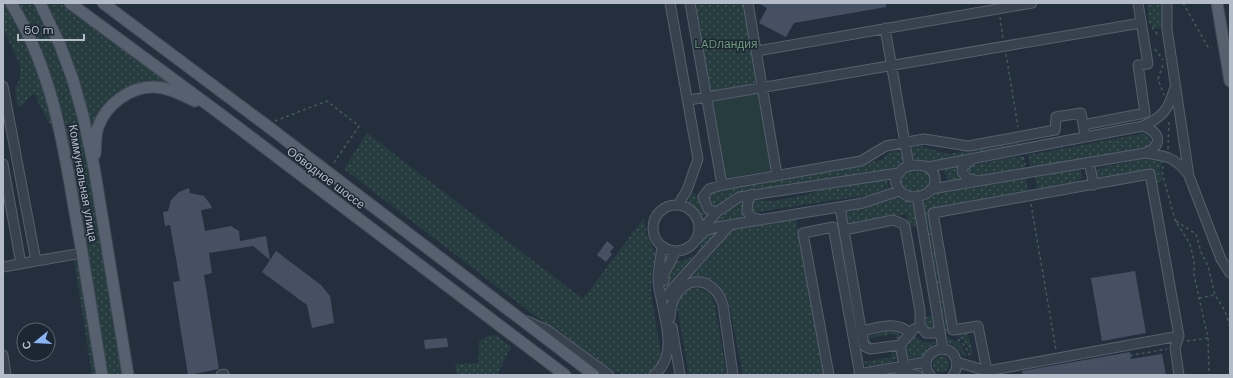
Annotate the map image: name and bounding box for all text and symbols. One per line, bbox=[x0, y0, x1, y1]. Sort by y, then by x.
scale bar bbox=[18, 16, 84, 42]
text: 50 m bbox=[24, 22, 53, 38]
park label: LADландия bbox=[694, 36, 758, 52]
street label: Коммунальная улица bbox=[65, 123, 101, 243]
street label: Обводное шоссе bbox=[284, 143, 369, 213]
north arrow bbox=[16, 322, 56, 362]
text: С bbox=[19, 339, 34, 351]

